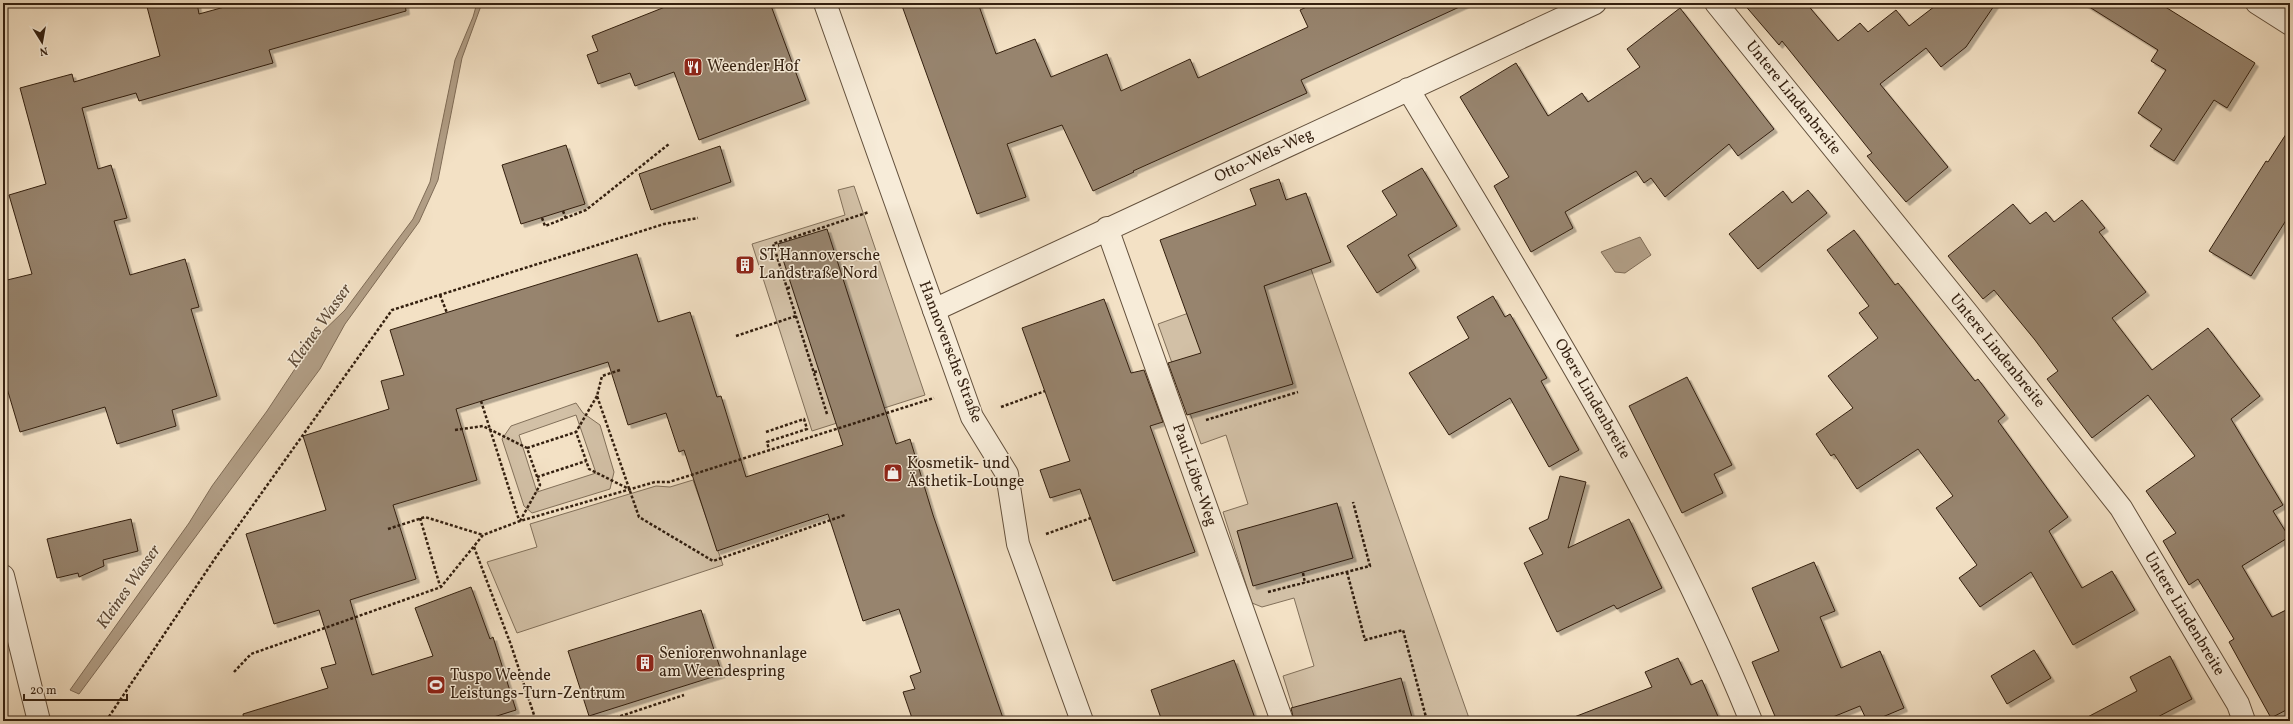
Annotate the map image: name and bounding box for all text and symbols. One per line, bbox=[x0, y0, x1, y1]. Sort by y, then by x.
north arrow bbox=[22, 22, 62, 62]
street label: Untere Lindenbreite bbox=[1740, 36, 1846, 160]
text: N bbox=[38, 42, 49, 58]
restaurant icon: Weender Hof bbox=[682, 56, 704, 78]
place label: Weender Hof bbox=[707, 56, 801, 78]
street label: Otto-Wels-Weg bbox=[1211, 123, 1317, 189]
place label: ST Hannoversche Landstraße Nord bbox=[759, 245, 880, 285]
building icon: ST Hannoversche Landstraße Nord bbox=[734, 254, 756, 276]
street label: Hannoversche Straße bbox=[913, 278, 987, 426]
water label: Kleines Wasser bbox=[282, 279, 358, 373]
street label: Untere Lindenbreite bbox=[1944, 289, 2050, 413]
street label: Obere Lindenbreite bbox=[1548, 335, 1636, 463]
street label: Paul-Löbe-Weg bbox=[1166, 421, 1222, 529]
place label: Kosmetik- und Ästhetik-Lounge bbox=[907, 453, 1024, 493]
shop icon: Kosmetik- und Ästhetik-Lounge bbox=[882, 462, 904, 484]
water label: Kleines Wasser bbox=[91, 540, 167, 634]
street label: Untere Lindenbreite bbox=[2138, 548, 2230, 680]
place label: Seniorenwohnanlage am Weendespring bbox=[659, 643, 807, 683]
building icon: Seniorenwohnanlage am Weendespring bbox=[634, 652, 656, 674]
place label: Tuspo Weende Leistungs-Turn-Zentrum bbox=[450, 665, 626, 705]
sports icon: Tuspo Weende Leistungs-Turn-Zentrum bbox=[425, 674, 447, 696]
scale bar bbox=[24, 676, 127, 702]
text: 20 m bbox=[30, 683, 57, 699]

